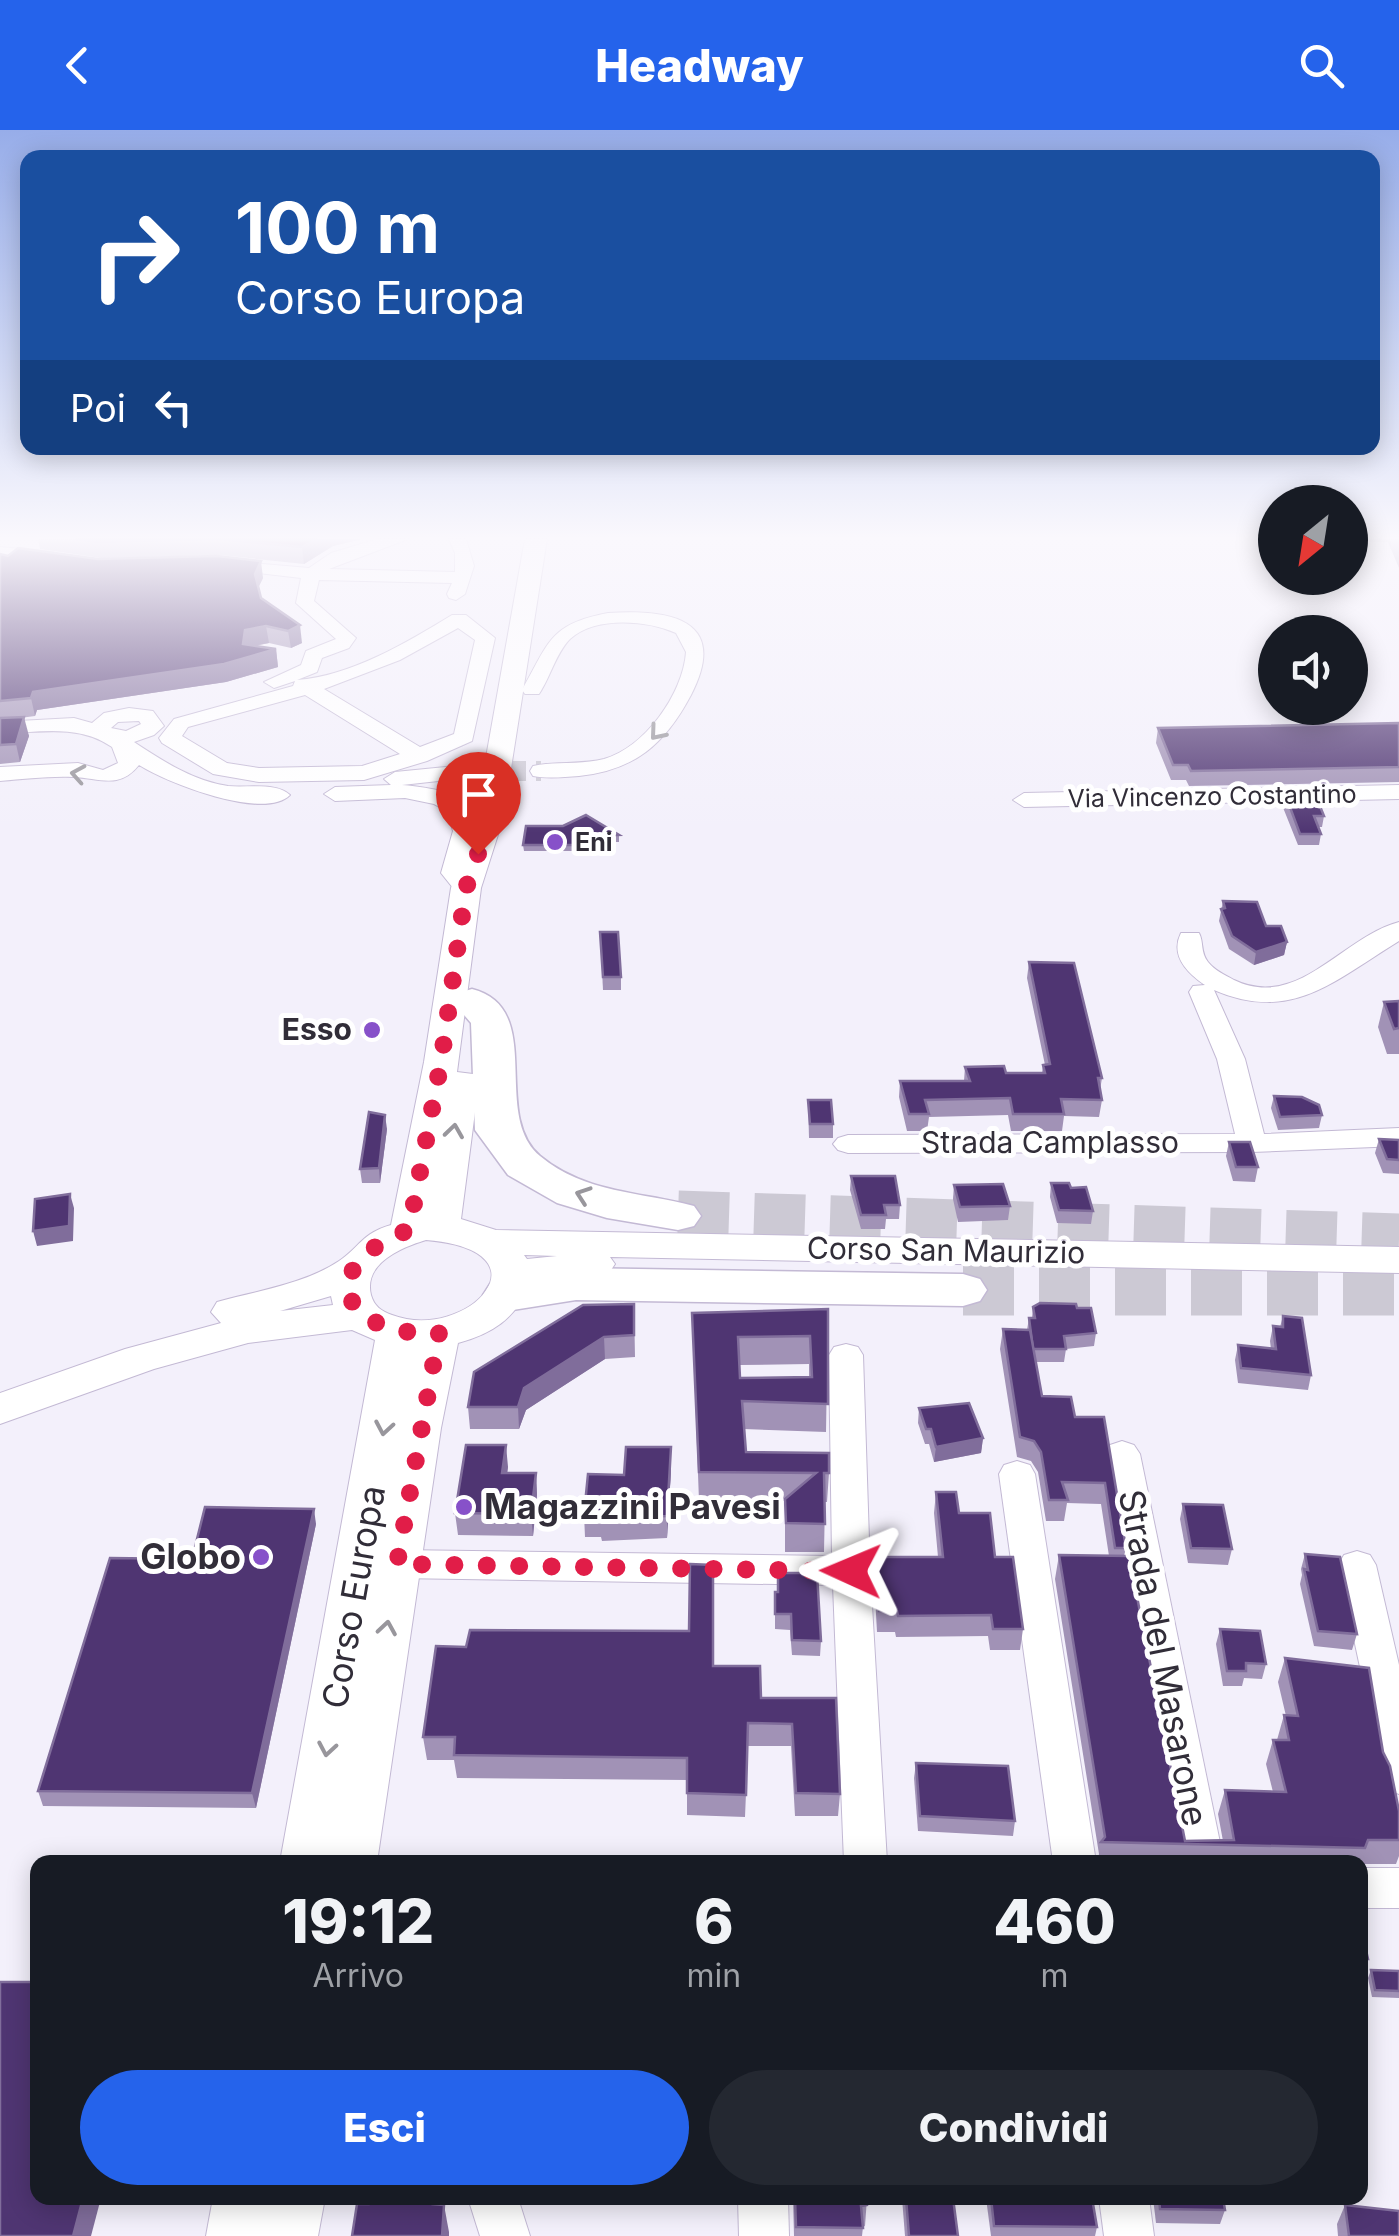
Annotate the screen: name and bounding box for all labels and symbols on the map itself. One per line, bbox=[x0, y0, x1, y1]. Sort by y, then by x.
north arrow bbox=[1258, 485, 1368, 595]
one-way arrow bbox=[651, 722, 669, 740]
pin bbox=[436, 752, 521, 855]
one-way arrow bbox=[70, 764, 86, 785]
street label: Via Vincenzo Costantino bbox=[1067, 778, 1357, 814]
place label: Eni bbox=[575, 827, 613, 857]
marker: Eni bbox=[544, 831, 566, 853]
place label: Esso bbox=[282, 1011, 352, 1047]
marker: Esso bbox=[361, 1019, 383, 1041]
one-way arrow bbox=[443, 1122, 464, 1138]
street label: Strada Camplasso bbox=[921, 1124, 1179, 1160]
one-way arrow bbox=[575, 1187, 593, 1207]
street label: Corso San Maurizio bbox=[807, 1230, 1085, 1270]
one-way arrow bbox=[374, 1420, 395, 1437]
street label: Corso Europa bbox=[313, 1482, 393, 1712]
place label: Magazzini Pavesi bbox=[484, 1485, 781, 1527]
street label: Strada del Masarone bbox=[1111, 1486, 1217, 1830]
marker: Magazzini Pavesi bbox=[453, 1496, 475, 1518]
position arrow bbox=[799, 1519, 903, 1623]
place label: Globo bbox=[140, 1535, 241, 1577]
marker: Globo bbox=[250, 1546, 272, 1568]
one-way arrow bbox=[376, 1620, 397, 1636]
one-way arrow bbox=[317, 1740, 338, 1757]

